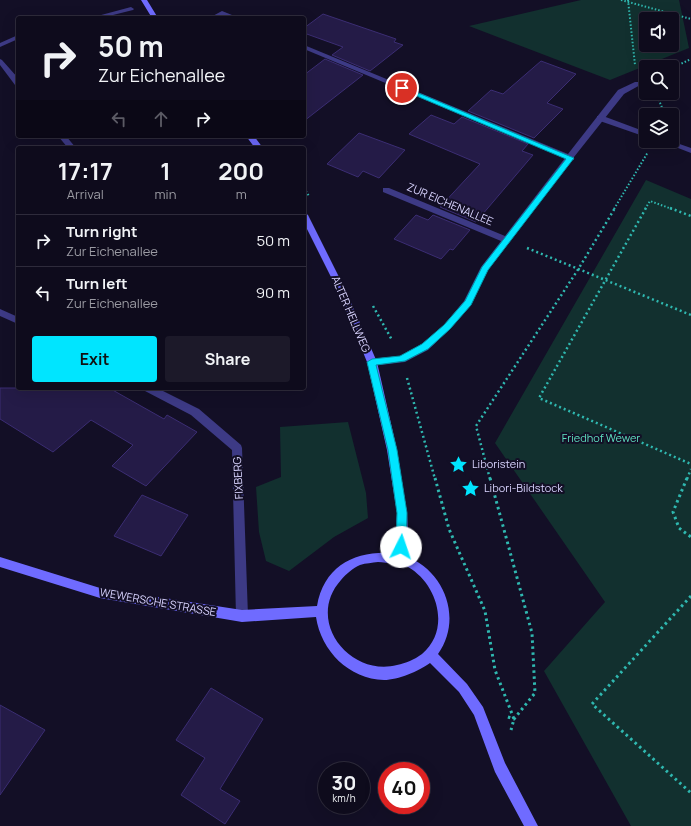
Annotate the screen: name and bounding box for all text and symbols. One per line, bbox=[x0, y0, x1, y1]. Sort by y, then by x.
map controls bbox=[639, 12, 679, 148]
button: sound bbox=[639, 12, 679, 52]
text: 50 m bbox=[98, 27, 164, 65]
icon: right bbox=[32, 32, 84, 84]
button: search bbox=[639, 60, 679, 100]
text: Zur Eichenallee bbox=[98, 63, 225, 87]
pin bbox=[385, 71, 419, 105]
icon: arrive bbox=[391, 77, 413, 99]
icon: left bbox=[108, 108, 130, 130]
icon: ahead bbox=[150, 108, 172, 130]
icon: right bbox=[192, 108, 214, 130]
button: layers bbox=[639, 108, 679, 148]
text: 17:17 bbox=[58, 154, 113, 187]
text: 1 bbox=[160, 154, 171, 187]
text: 200 bbox=[218, 154, 264, 187]
street label: ZUR EICHENALLEE bbox=[405, 179, 496, 228]
text: Arrival bbox=[67, 185, 104, 203]
text: min bbox=[155, 185, 176, 203]
text: m bbox=[236, 185, 247, 203]
text: Turn right bbox=[66, 221, 137, 242]
icon: right bbox=[32, 230, 54, 252]
text: 50 m bbox=[256, 230, 290, 251]
text: Zur Eichenallee bbox=[66, 242, 158, 260]
text: Turn left bbox=[66, 273, 128, 294]
street label: ALTER HELLWEG bbox=[329, 273, 374, 355]
icon: left bbox=[32, 282, 54, 304]
text: 90 m bbox=[256, 282, 290, 303]
text: Zur Eichenallee bbox=[66, 294, 158, 312]
button: Exit bbox=[32, 336, 157, 382]
button: Share bbox=[165, 336, 290, 382]
park label: Friedhof Wewer bbox=[562, 430, 640, 445]
place icon: Liboristein bbox=[449, 454, 469, 474]
street label: FIXBERG bbox=[229, 456, 246, 500]
place label: Liboristein bbox=[472, 456, 525, 471]
place icon: Libori-Bildstock bbox=[461, 478, 481, 498]
place label: Libori-Bildstock bbox=[484, 480, 563, 495]
position arrow bbox=[380, 526, 422, 568]
street label: WEWERSCHE STRASSE bbox=[99, 584, 217, 619]
speed limit sign: 40 bbox=[378, 762, 430, 814]
text: 30 bbox=[332, 769, 356, 796]
text: km/h bbox=[332, 791, 356, 805]

